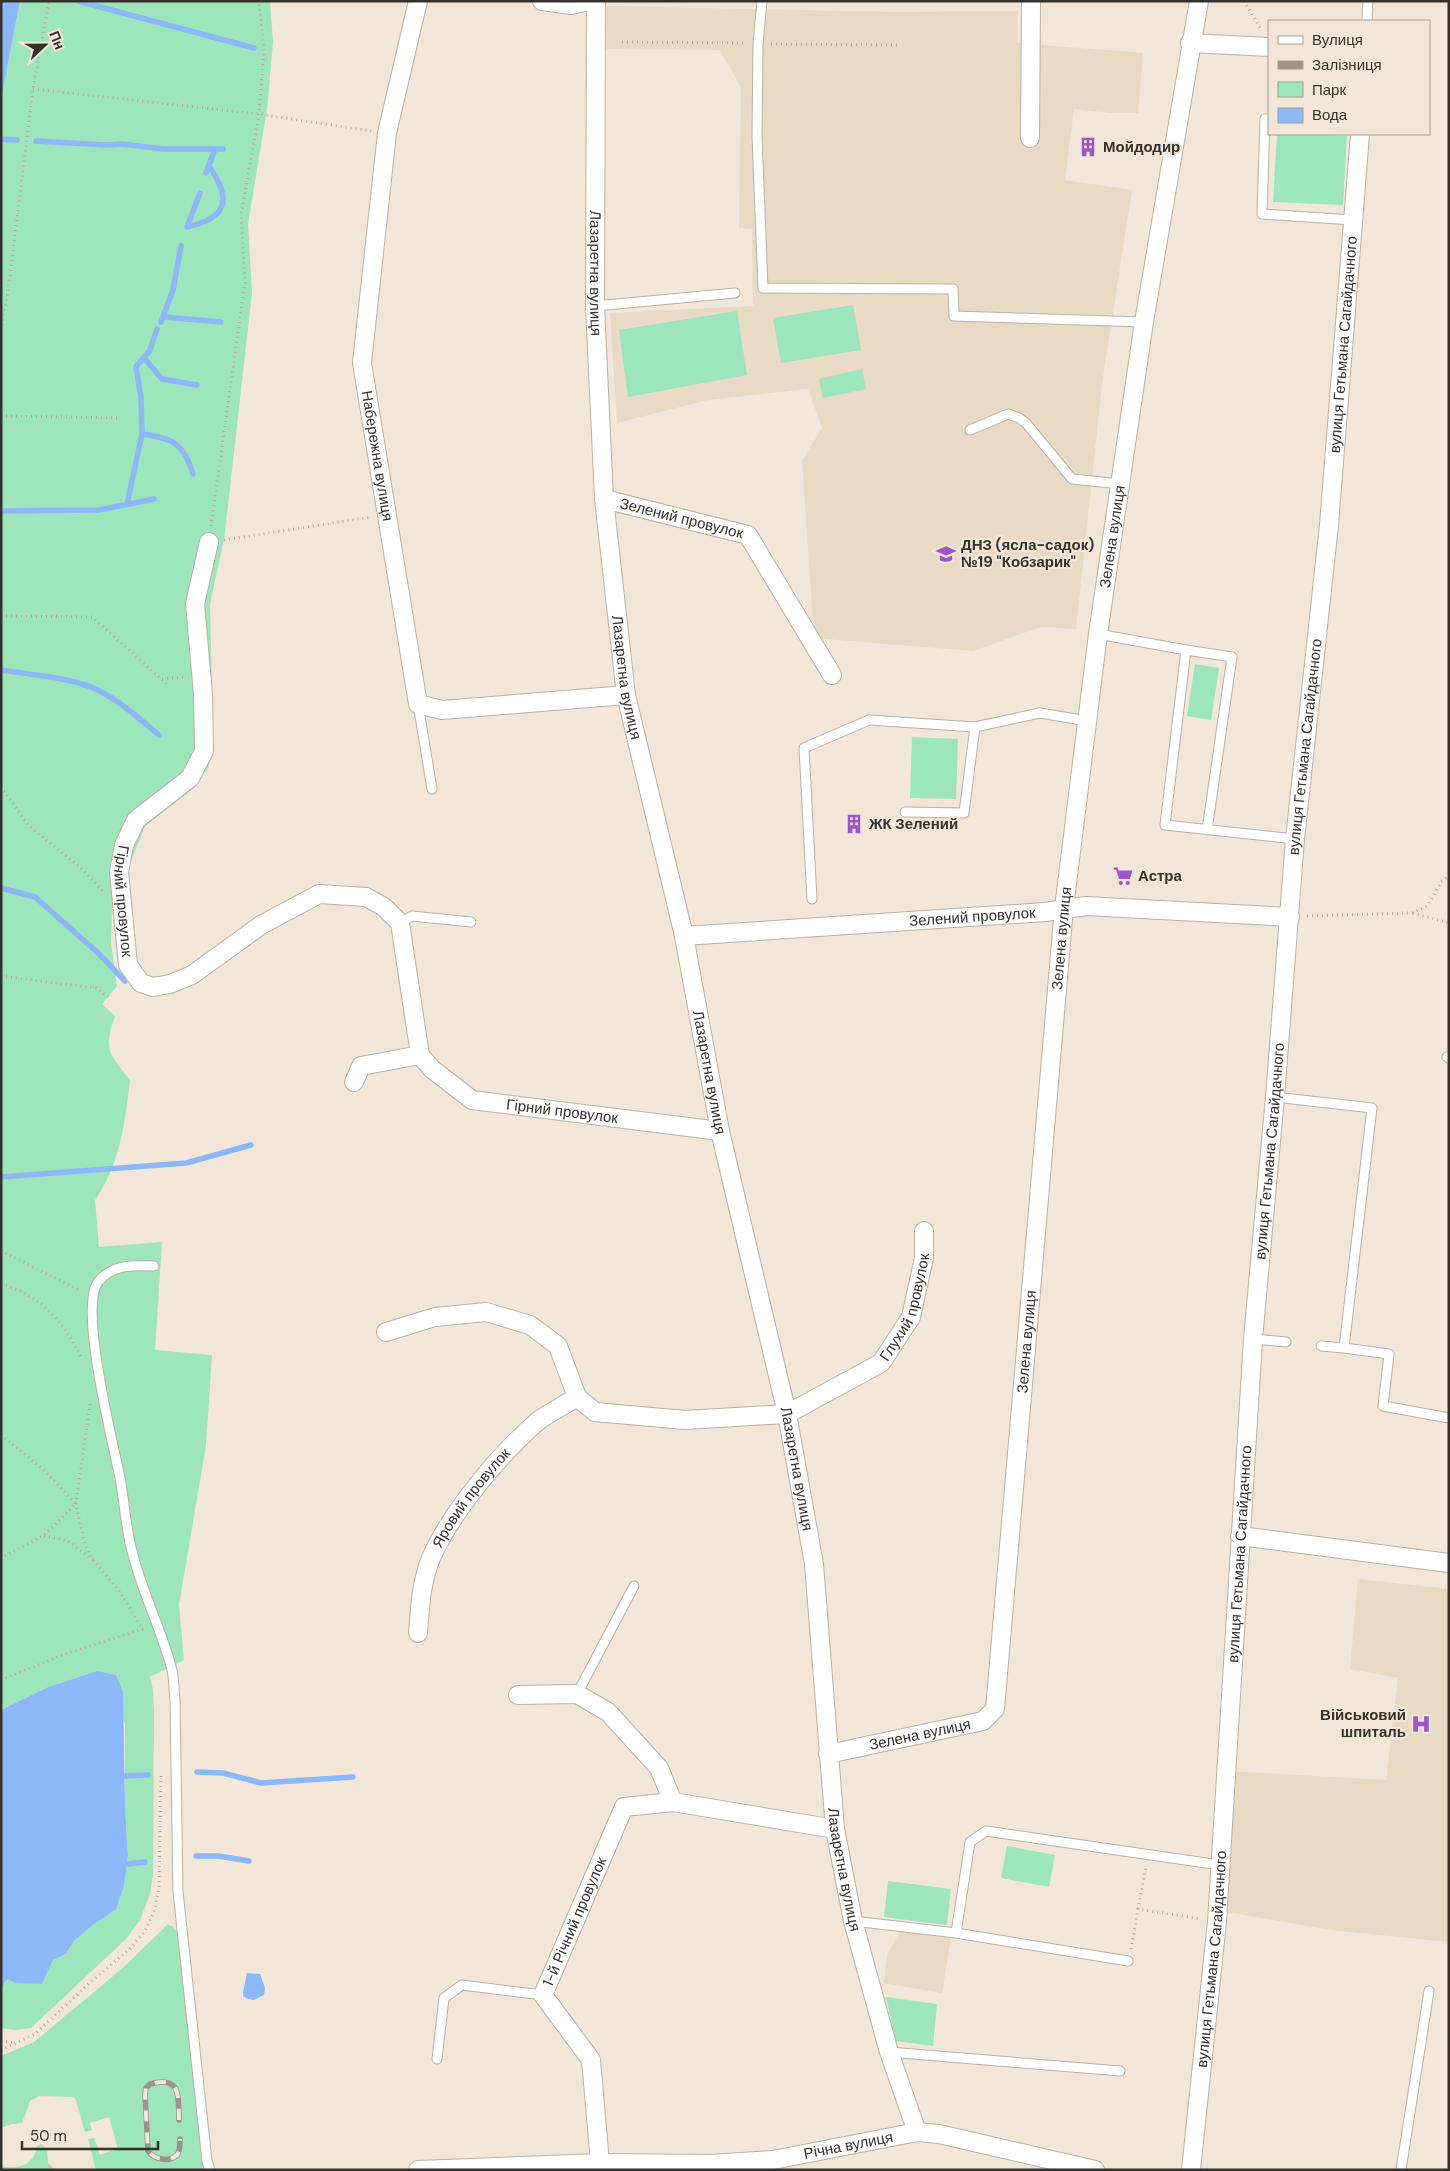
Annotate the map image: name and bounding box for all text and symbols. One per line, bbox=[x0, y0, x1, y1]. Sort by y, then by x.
north arrow bbox=[20, 20, 70, 70]
legend bbox=[1268, 20, 1430, 135]
text: Пн bbox=[45, 28, 69, 52]
text: Вулиця bbox=[1312, 30, 1363, 50]
text: Залізниця bbox=[1312, 55, 1382, 75]
text: Парк bbox=[1312, 80, 1346, 100]
text: Вода bbox=[1312, 105, 1348, 125]
building icon: Мойдодир bbox=[1077, 136, 1099, 158]
place label: Мойдодир bbox=[1103, 137, 1180, 157]
street label: Лазаретна вулиця bbox=[585, 210, 606, 336]
street label: вулиця Гетьмана Сагайдачного bbox=[1325, 235, 1362, 454]
street label: Набережна вулиця bbox=[357, 389, 398, 522]
street label: Зелена вулиця bbox=[1095, 484, 1130, 589]
street label: Зелений провулок bbox=[618, 493, 746, 544]
place label: ДНЗ (ясла-садок) №19 "Кобзарик" bbox=[961, 535, 1094, 572]
school or university icon: ДНЗ (ясла-садок) №19 "Кобзарик" bbox=[935, 543, 957, 565]
street label: Лазаретна вулиця bbox=[607, 614, 646, 741]
street label: вулиця Гетьмана Сагайдачного bbox=[1284, 638, 1327, 856]
building icon: ЖК Зелений bbox=[843, 813, 865, 835]
place label: ЖК Зелений bbox=[868, 814, 958, 834]
street label: Гірний провулок bbox=[109, 844, 137, 958]
supermarket icon: Астра bbox=[1112, 865, 1134, 887]
place label: Астра bbox=[1138, 866, 1182, 886]
street label: Зелена вулиця bbox=[1047, 886, 1077, 991]
street label: Зелений провулок bbox=[909, 903, 1037, 931]
street label: Лазаретна вулиця bbox=[688, 1009, 730, 1136]
street label: вулиця Гетьмана Сагайдачного bbox=[1250, 1042, 1289, 1261]
street label: Гірний провулок bbox=[505, 1094, 620, 1128]
street label: Глухий провулок bbox=[875, 1253, 934, 1365]
street label: Зелена вулиця bbox=[1012, 1289, 1041, 1394]
street label: Лазаретна вулиця bbox=[776, 1405, 818, 1532]
street label: Яровий провулок bbox=[428, 1443, 515, 1551]
street label: вулиця Гетьмана Сагайдачного bbox=[1223, 1445, 1256, 1663]
place label: Військовий шпиталь bbox=[1320, 1705, 1406, 1742]
hospital icon: Військовий шпиталь bbox=[1410, 1713, 1432, 1735]
street label: Зелена вулиця bbox=[867, 1714, 973, 1755]
street label: Лазаретна вулиця bbox=[823, 1807, 865, 1934]
street label: вулиця Гетьмана Сагайдачного bbox=[1192, 1850, 1231, 2068]
street label: 1-й Річний провулок bbox=[538, 1854, 611, 1989]
scale bar bbox=[22, 2118, 159, 2150]
text: 50 m bbox=[30, 2126, 67, 2146]
street label: Річна вулиця bbox=[802, 2127, 895, 2164]

